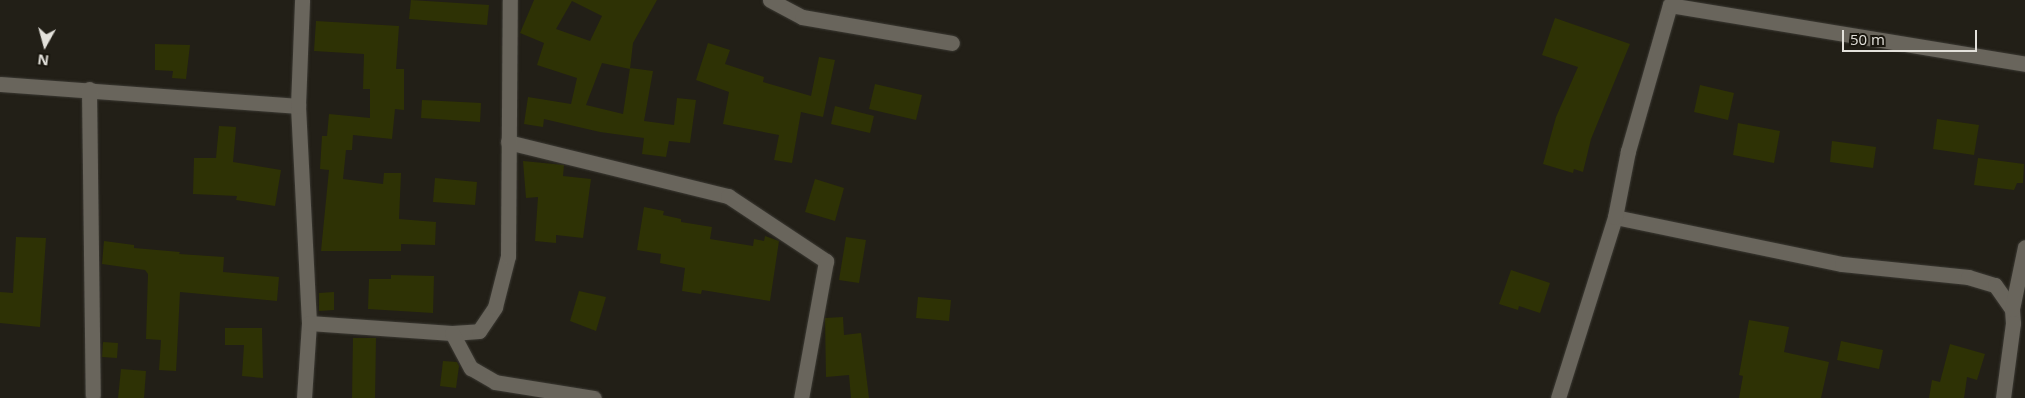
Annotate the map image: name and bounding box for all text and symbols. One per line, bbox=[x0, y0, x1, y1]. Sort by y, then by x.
north arrow bbox=[20, 20, 70, 70]
scale bar bbox=[1845, 20, 1980, 52]
text: 50 m bbox=[1850, 29, 1885, 49]
text: N bbox=[36, 50, 50, 71]

